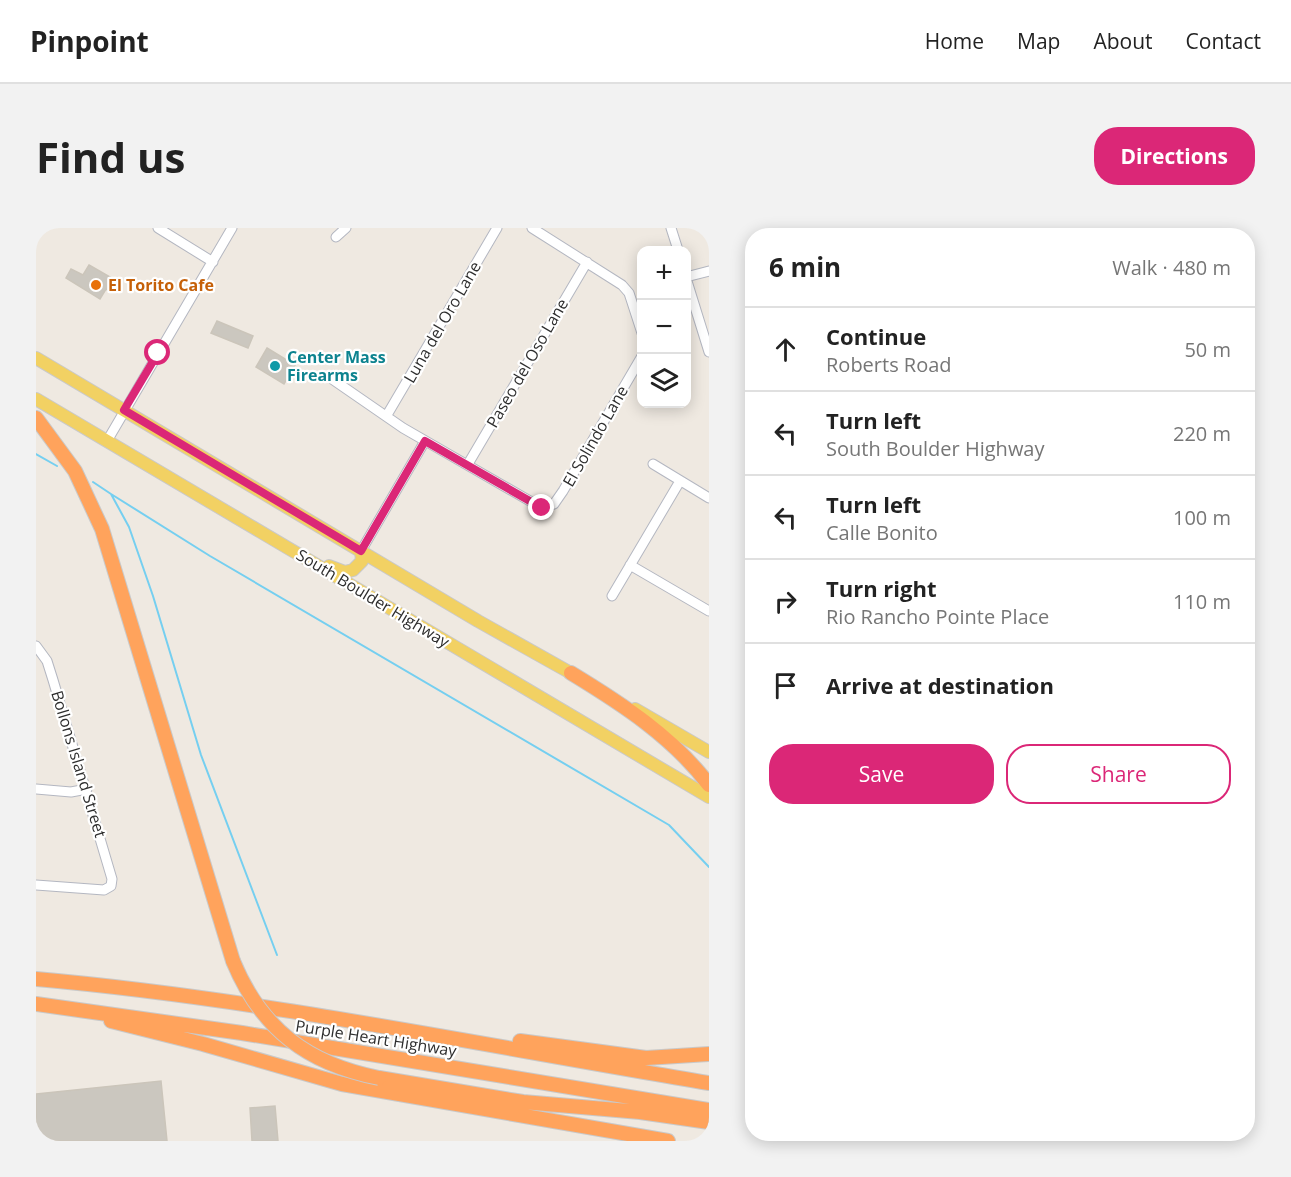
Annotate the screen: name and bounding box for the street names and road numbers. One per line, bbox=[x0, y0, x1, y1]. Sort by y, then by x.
street label: Luna del Oro Lane bbox=[398, 257, 486, 387]
street label: Paseo del Oso Lane bbox=[481, 294, 573, 432]
street label: El Solindo Lane bbox=[557, 382, 633, 490]
street label: South Boulder Highway bbox=[292, 544, 454, 653]
street label: Bollons Island Street bbox=[46, 688, 112, 841]
street label: Purple Heart Highway bbox=[294, 1014, 459, 1062]

